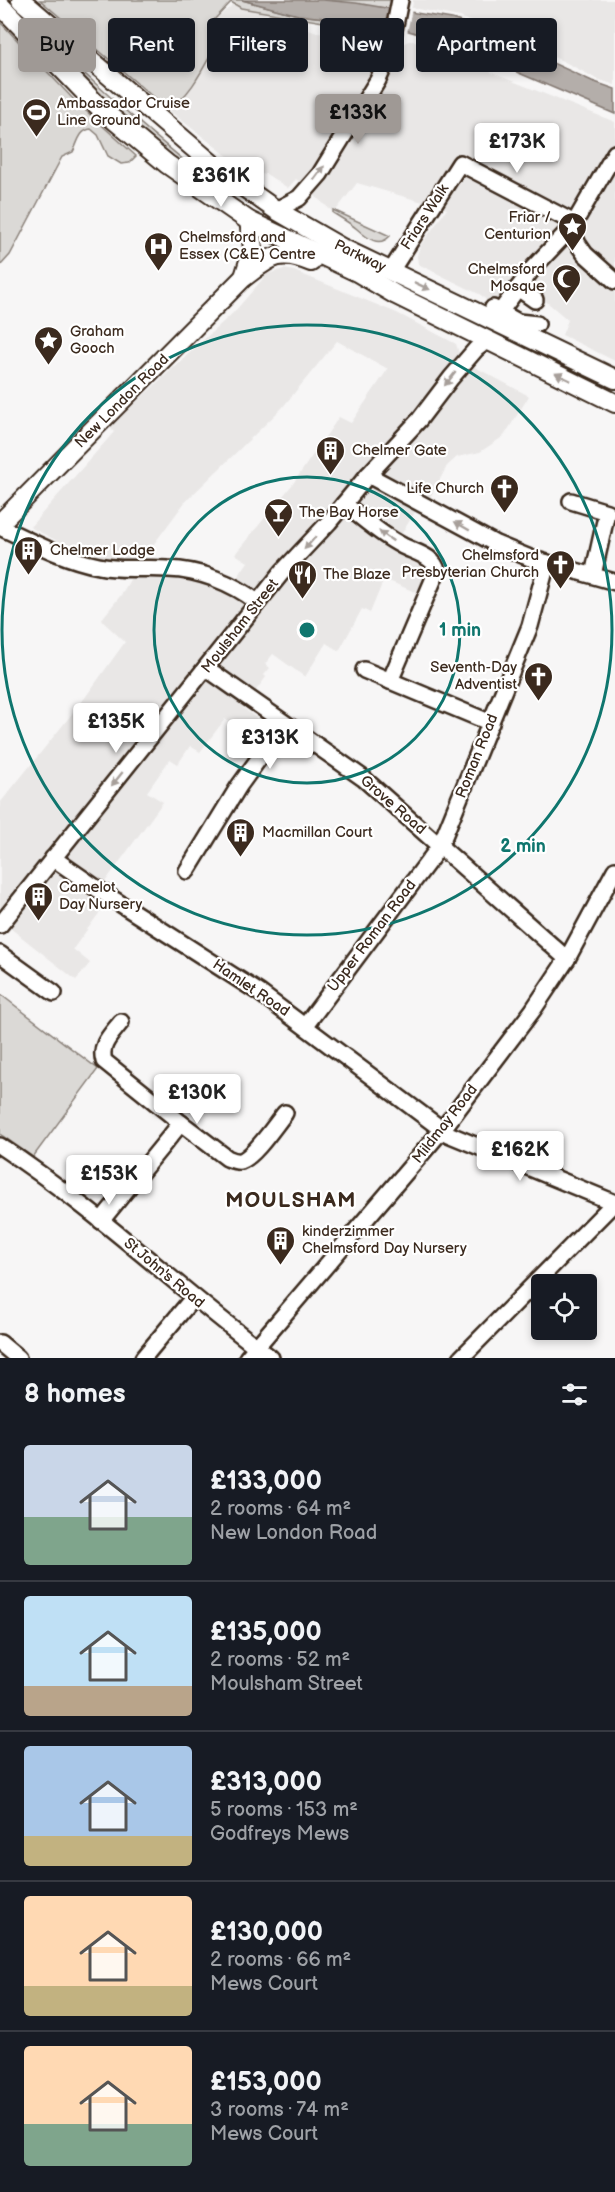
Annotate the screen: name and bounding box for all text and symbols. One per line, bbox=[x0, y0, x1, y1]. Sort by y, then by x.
chip: Buy bbox=[18, 18, 96, 72]
chip: Rent bbox=[108, 18, 195, 72]
chip: Filters bbox=[207, 18, 308, 72]
chip: New bbox=[320, 18, 404, 72]
chip: Apartment bbox=[416, 18, 557, 72]
place label: Ambassador Cruise Line Ground bbox=[57, 94, 190, 130]
pin: £133K bbox=[316, 94, 400, 145]
sports icon: Ambassador Cruise Line Ground bbox=[20, 96, 52, 138]
text: £133K bbox=[329, 101, 387, 125]
pin: £173K bbox=[475, 123, 559, 174]
text: £173K bbox=[488, 130, 546, 154]
pin: £361K bbox=[179, 157, 263, 208]
text: £361K bbox=[192, 164, 250, 188]
one-way arrow bbox=[313, 166, 325, 182]
street label: Friars Walk bbox=[397, 180, 454, 253]
place label: Friar / Centurion bbox=[484, 208, 551, 244]
place icon: Friar / Centurion bbox=[556, 210, 588, 252]
place label: Chelmsford and Essex (C&E) Centre bbox=[179, 228, 316, 264]
hospital icon: Chelmsford and Essex (C&E) Centre bbox=[142, 230, 174, 272]
street label: Parkway bbox=[331, 235, 389, 277]
place label: Chelmsford Mosque bbox=[468, 260, 545, 296]
mosque icon: Chelmsford Mosque bbox=[550, 262, 582, 304]
one-way arrow bbox=[413, 282, 430, 291]
place label: Graham Gooch bbox=[70, 322, 124, 358]
place icon: Graham Gooch bbox=[33, 324, 65, 366]
street label: New London Road bbox=[71, 350, 173, 452]
one-way arrow bbox=[444, 371, 457, 387]
one-way arrow bbox=[554, 372, 571, 381]
building icon: Chelmer Gate bbox=[315, 434, 347, 476]
place label: Chelmer Gate bbox=[352, 441, 447, 460]
church icon: Life Church bbox=[489, 472, 521, 514]
place label: Life Church bbox=[406, 479, 484, 498]
bar icon: The Bay Horse bbox=[262, 496, 294, 538]
place label: The Bay Horse bbox=[299, 503, 399, 522]
one-way arrow bbox=[454, 520, 470, 531]
one-way arrow bbox=[378, 530, 394, 542]
building icon: Chelmer Lodge bbox=[13, 534, 45, 576]
one-way arrow bbox=[304, 535, 317, 550]
place label: Chelmer Lodge bbox=[50, 541, 155, 560]
place label: Chelmsford Presbyterian Church bbox=[401, 546, 539, 582]
church icon: Chelmsford Presbyterian Church bbox=[544, 548, 576, 590]
restaurant icon: The Blaze bbox=[286, 558, 318, 600]
place label: The Blaze bbox=[323, 565, 391, 584]
street label: Moulsham Street bbox=[197, 575, 283, 677]
centre of rings bbox=[297, 620, 317, 640]
text: 1 min bbox=[439, 620, 481, 641]
place label: Seventh-Day Adventist bbox=[430, 658, 517, 694]
church icon: Seventh-Day Adventist bbox=[522, 660, 554, 702]
pin: £135K bbox=[74, 703, 158, 754]
text: £135K bbox=[87, 710, 145, 734]
street label: Roman Road bbox=[452, 711, 502, 801]
pin: £313K bbox=[228, 719, 312, 770]
text: £313K bbox=[241, 726, 299, 750]
one-way arrow bbox=[110, 771, 123, 787]
street label: Grove Road bbox=[356, 771, 430, 839]
building icon: Macmillan Court bbox=[225, 816, 257, 858]
place label: Macmillan Court bbox=[262, 823, 373, 842]
text: 2 min bbox=[500, 836, 546, 857]
street label: Upper Roman Road bbox=[324, 876, 420, 996]
place label: Camelot Day Nursery bbox=[59, 878, 143, 914]
building icon: Camelot Day Nursery bbox=[22, 880, 54, 922]
street label: Hamlet Road bbox=[209, 955, 293, 1021]
pin: £130K bbox=[155, 1074, 239, 1125]
text: £130K bbox=[168, 1081, 226, 1105]
street label: Mildmay Road bbox=[408, 1081, 482, 1167]
pin: £162K bbox=[478, 1131, 562, 1182]
text: £162K bbox=[491, 1138, 549, 1162]
pin: £153K bbox=[67, 1155, 151, 1206]
text: £153K bbox=[80, 1162, 138, 1186]
district label: MOULSHAM bbox=[225, 1188, 357, 1213]
place label: kinderzimmer Chelmsford Day Nursery bbox=[302, 1222, 467, 1258]
building icon: kinderzimmer Chelmsford Day Nursery bbox=[265, 1224, 297, 1266]
street label: St John's Road bbox=[120, 1234, 208, 1312]
map controls bbox=[531, 1274, 597, 1340]
button: locate bbox=[531, 1274, 597, 1340]
icon: filters bbox=[558, 1378, 591, 1411]
text: 8 homes bbox=[24, 1379, 126, 1410]
text: £133,000 bbox=[210, 1466, 322, 1497]
icon: home bbox=[72, 1469, 144, 1541]
text: 2 rooms · 64 m² bbox=[210, 1497, 351, 1521]
text: New London Road bbox=[210, 1521, 377, 1545]
text: £135,000 bbox=[210, 1617, 322, 1648]
icon: home bbox=[72, 1620, 144, 1692]
text: 2 rooms · 52 m² bbox=[210, 1648, 350, 1672]
text: Moulsham Street bbox=[210, 1672, 363, 1696]
text: £313,000 bbox=[210, 1767, 322, 1798]
icon: home bbox=[72, 1770, 144, 1842]
text: 5 rooms · 153 m² bbox=[210, 1798, 358, 1822]
text: Godfreys Mews bbox=[210, 1822, 349, 1846]
text: £130,000 bbox=[210, 1917, 323, 1948]
icon: home bbox=[72, 1920, 144, 1992]
text: 2 rooms · 66 m² bbox=[210, 1948, 351, 1972]
text: Mews Court bbox=[210, 1972, 318, 1996]
text: £153,000 bbox=[210, 2067, 322, 2098]
icon: home bbox=[72, 2070, 144, 2142]
text: 3 rooms · 74 m² bbox=[210, 2098, 349, 2122]
text: Mews Court bbox=[210, 2122, 318, 2146]

